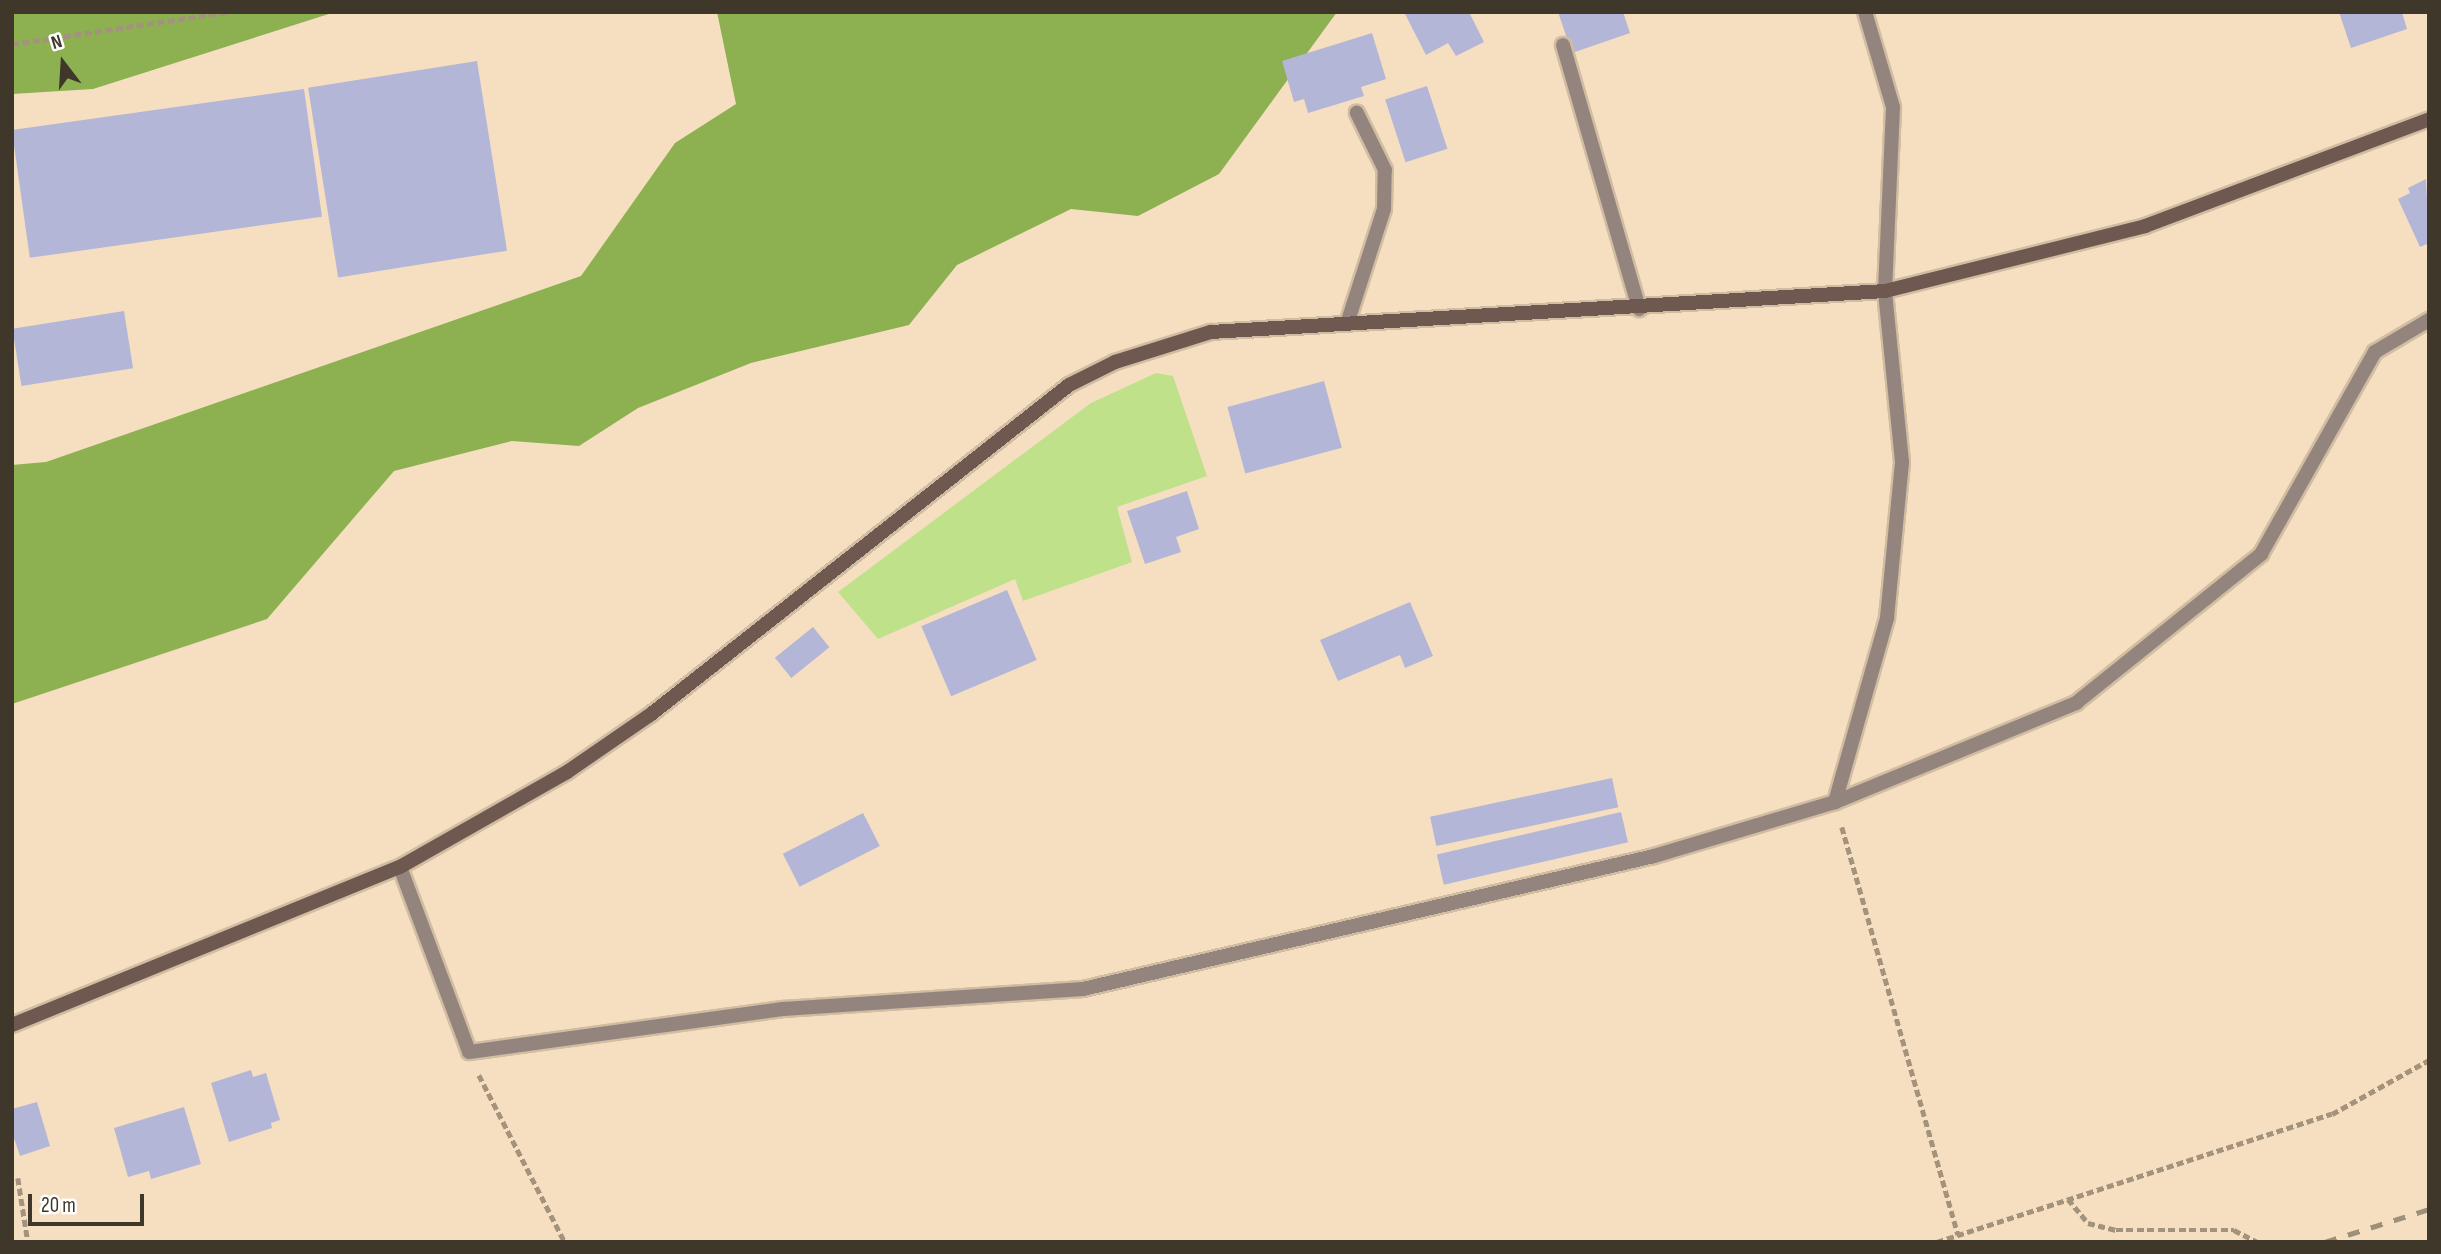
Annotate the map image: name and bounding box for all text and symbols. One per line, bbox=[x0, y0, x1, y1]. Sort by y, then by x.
north arrow bbox=[28, 28, 98, 98]
text: N bbox=[48, 30, 65, 55]
scale bar bbox=[32, 1180, 147, 1224]
text: 20 m bbox=[41, 1193, 76, 1218]

